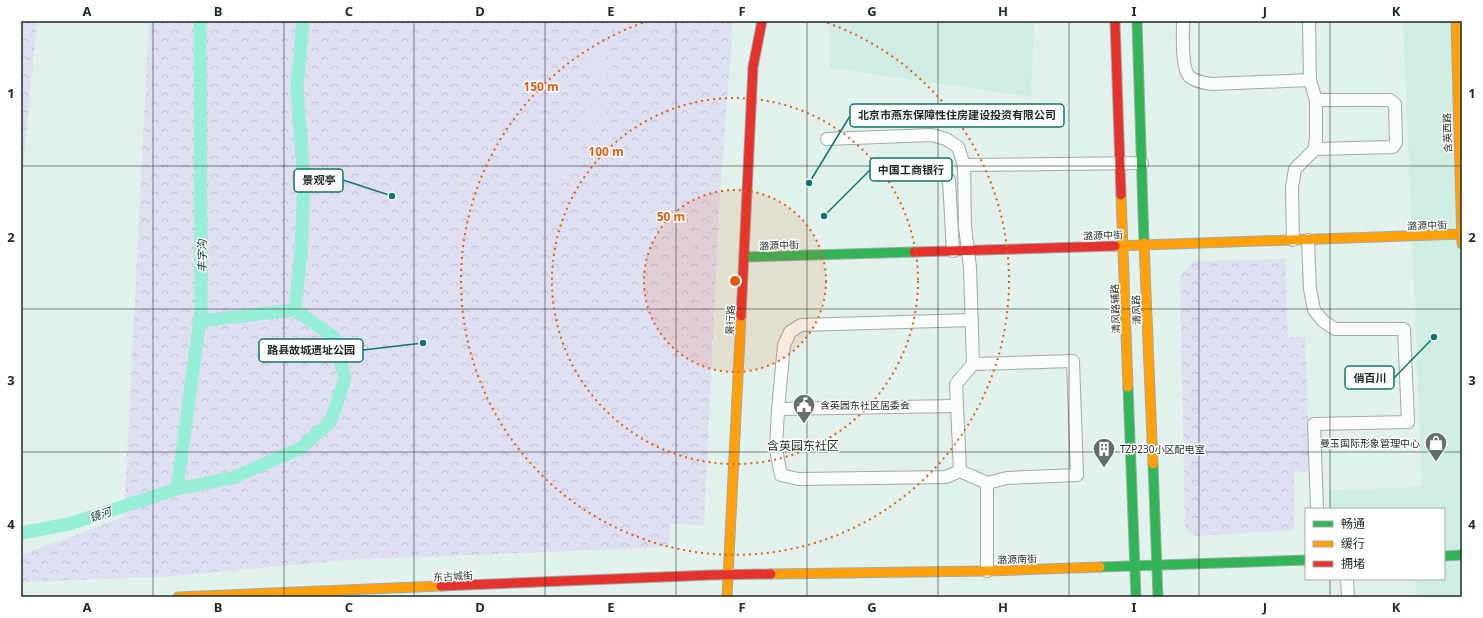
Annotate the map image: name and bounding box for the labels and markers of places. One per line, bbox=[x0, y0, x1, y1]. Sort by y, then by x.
callout: 北京市燕东保障性住房建设投资有限公司 bbox=[850, 104, 1064, 127]
callout: 中国工商银行 bbox=[870, 158, 952, 181]
callout: 景观亭 bbox=[294, 169, 343, 192]
centre of rings bbox=[728, 274, 742, 288]
callout: 路县故城遗址公园 bbox=[259, 339, 363, 362]
callout: 俏百川 bbox=[1345, 366, 1394, 389]
public building icon: 含英园东社区居委会 bbox=[791, 392, 817, 425]
place label: 含英园东社区居委会 bbox=[820, 398, 910, 412]
shop icon: 曼玉国际形象管理中心 bbox=[1423, 430, 1449, 463]
building icon: TZP230小区配电室 bbox=[1091, 436, 1117, 469]
place label: 曼玉国际形象管理中心 bbox=[1320, 436, 1420, 450]
place label: TZP230小区配电室 bbox=[1120, 442, 1205, 456]

